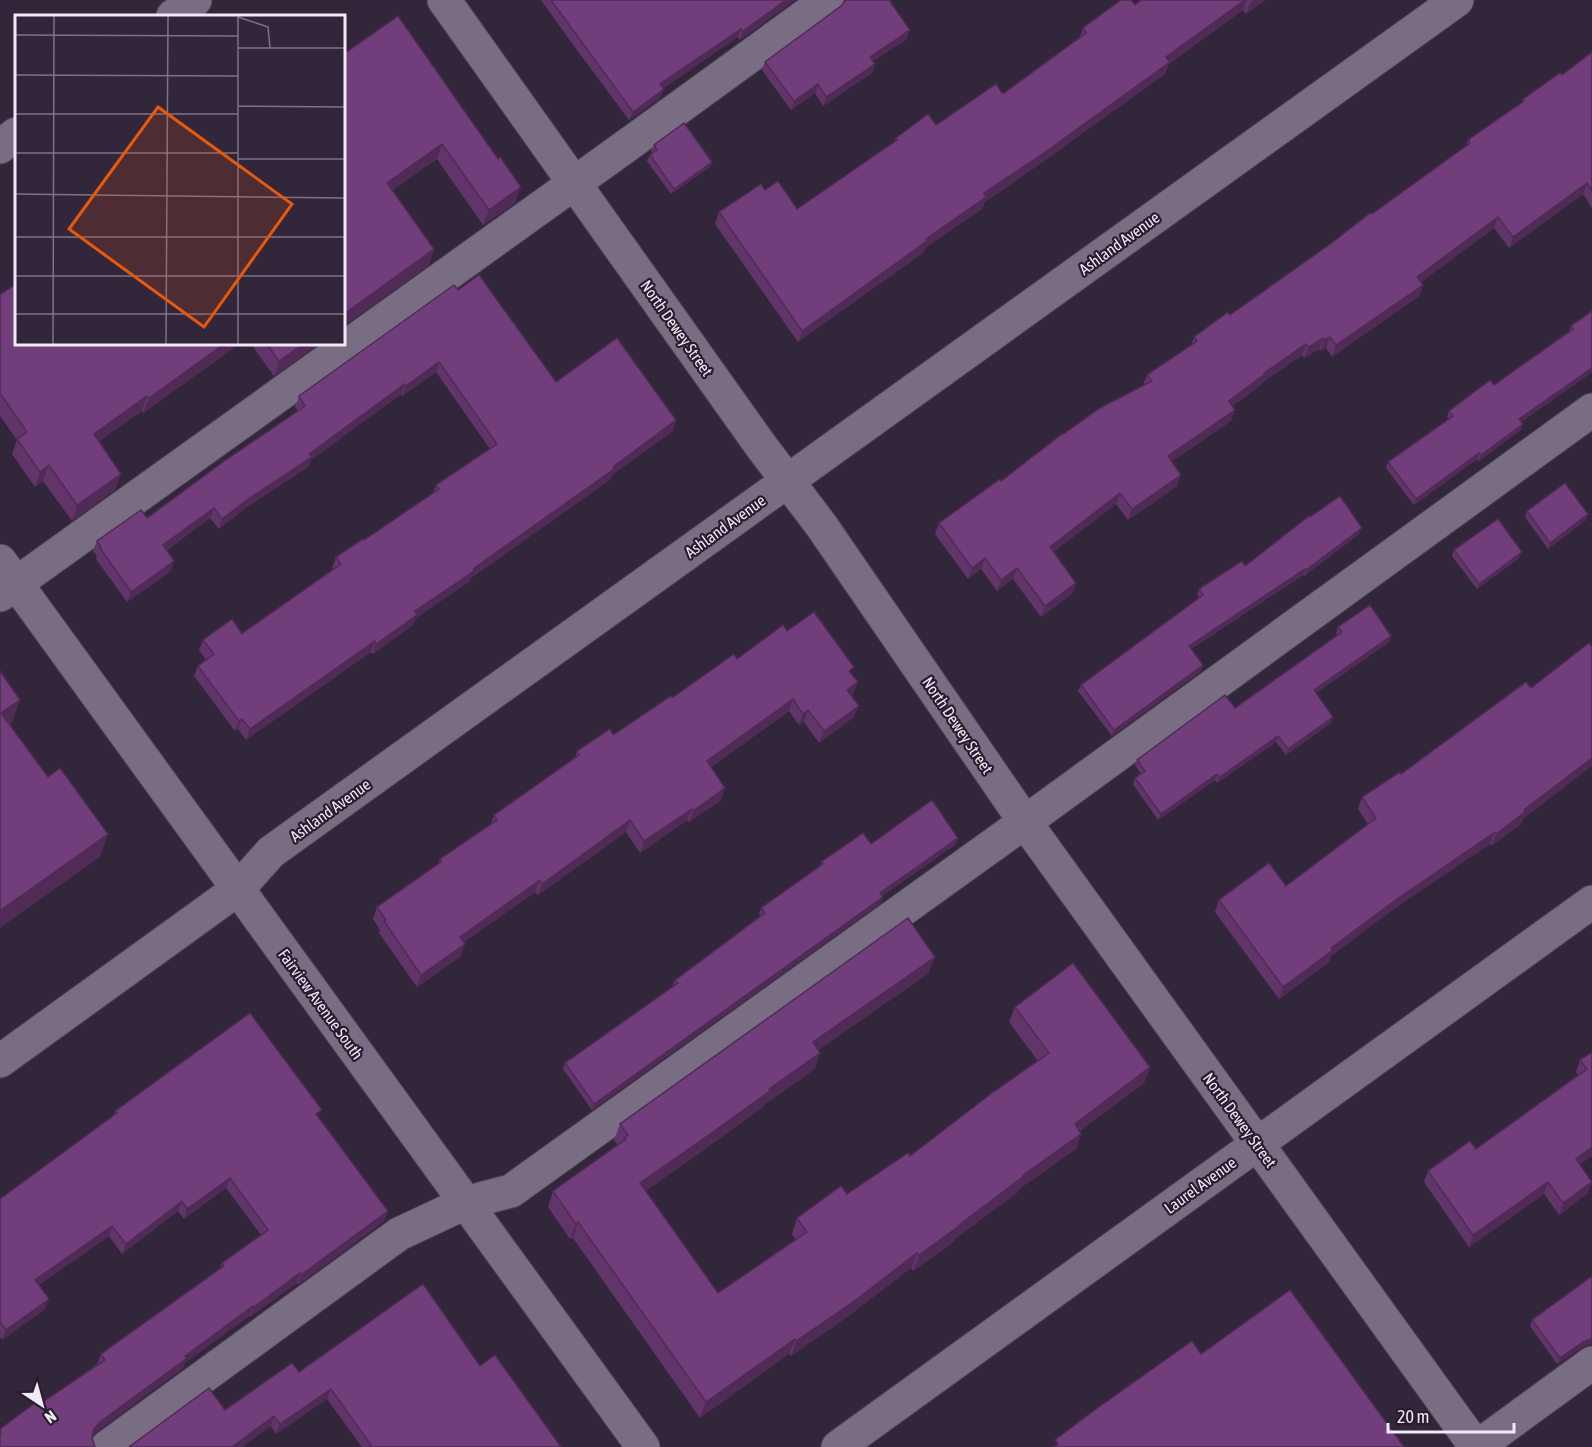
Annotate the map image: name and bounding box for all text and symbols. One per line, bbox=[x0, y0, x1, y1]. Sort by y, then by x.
inset map bbox=[15, 15, 345, 345]
street label: Ashland Avenue bbox=[1075, 208, 1163, 278]
street label: North Dewey Street bbox=[637, 277, 717, 380]
street label: Ashland Avenue bbox=[681, 491, 769, 561]
street label: North Dewey Street bbox=[918, 673, 997, 778]
street label: Ashland Avenue bbox=[286, 775, 374, 845]
street label: Fairview Avenue South bbox=[275, 945, 367, 1063]
street label: North Dewey Street bbox=[1199, 1069, 1281, 1172]
street label: Laurel Avenue bbox=[1161, 1153, 1239, 1217]
north arrow bbox=[12, 1375, 72, 1435]
scale bar bbox=[1388, 1396, 1514, 1434]
text: 20 m bbox=[1397, 1406, 1429, 1427]
text: N bbox=[42, 1407, 60, 1427]

